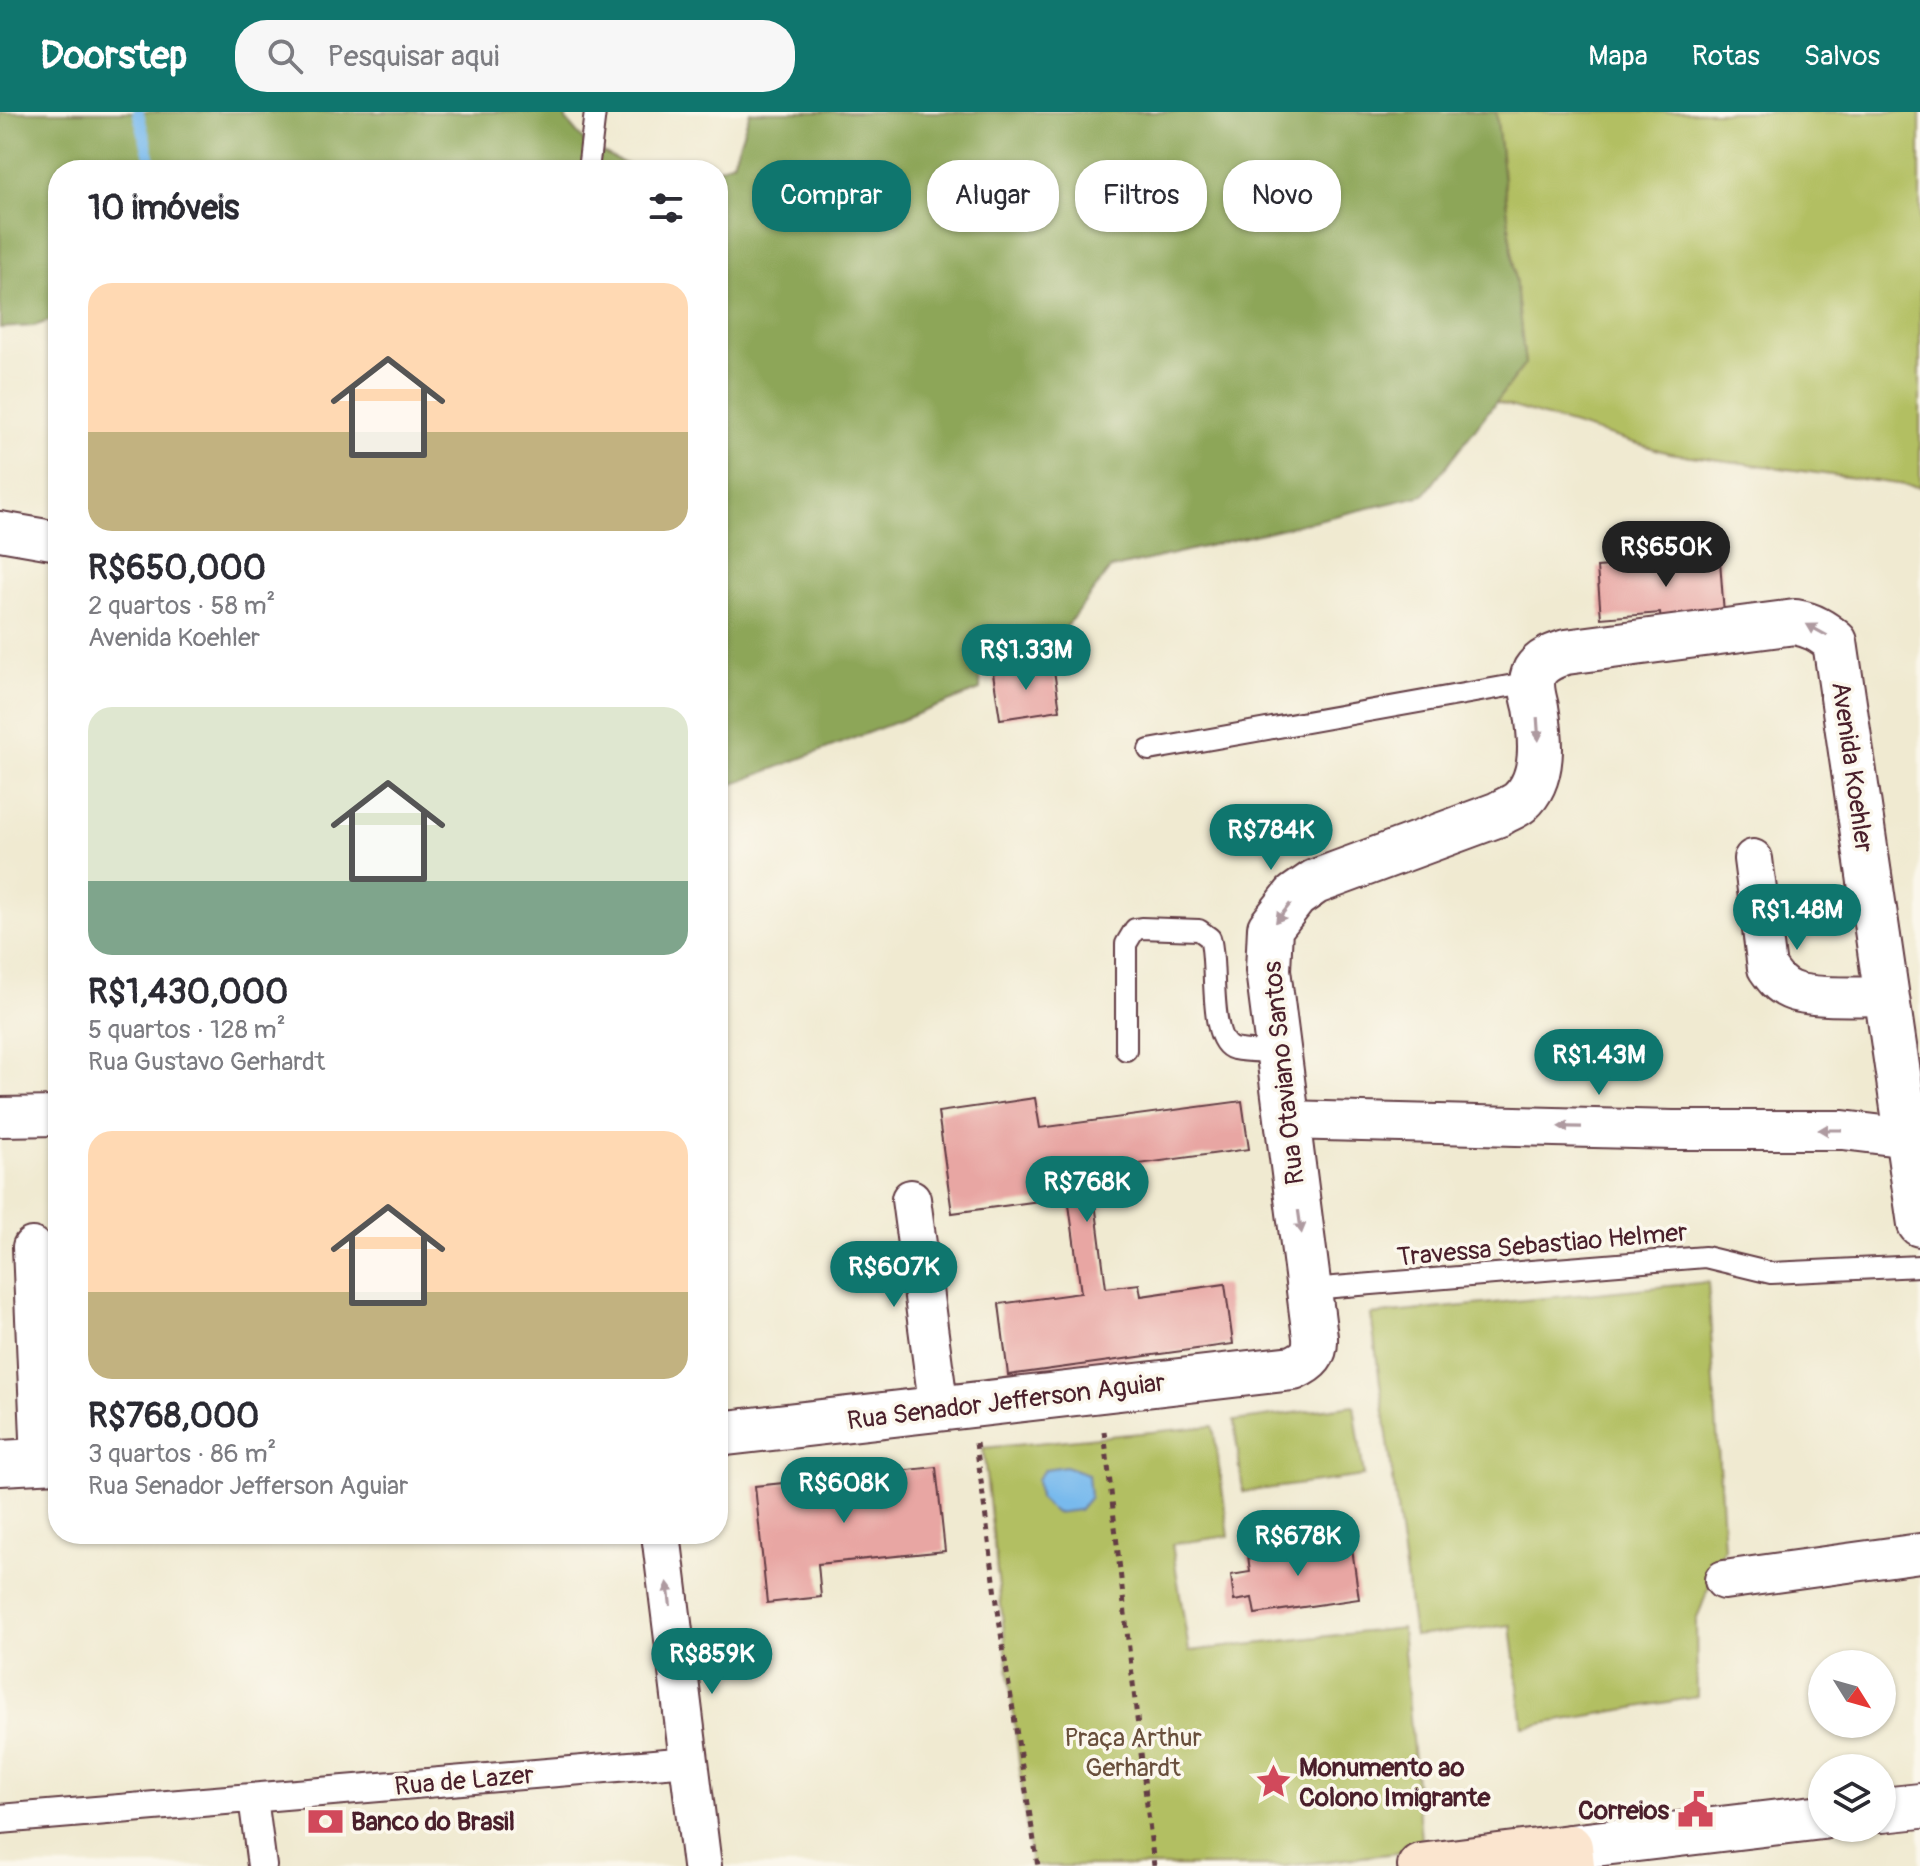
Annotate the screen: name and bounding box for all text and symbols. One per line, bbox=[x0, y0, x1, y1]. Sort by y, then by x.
search box bbox=[235, 20, 795, 92]
text: Doorstep bbox=[40, 32, 187, 80]
icon: search bbox=[263, 34, 307, 78]
text: Pesquisar aqui bbox=[327, 38, 499, 75]
text: Mapa bbox=[1588, 39, 1648, 74]
text: Rotas bbox=[1692, 39, 1760, 74]
text: Salvos bbox=[1804, 39, 1880, 74]
chip: Comprar bbox=[752, 160, 911, 232]
chip: Alugar bbox=[927, 160, 1059, 232]
chip: Filtros bbox=[1075, 160, 1207, 232]
chip: Novo bbox=[1223, 160, 1341, 232]
icon: filters bbox=[644, 186, 688, 230]
text: 10 imóveis bbox=[88, 187, 239, 230]
icon: home bbox=[316, 335, 460, 479]
pin: R$650K bbox=[1601, 521, 1731, 589]
text: R$650K bbox=[1620, 531, 1712, 563]
text: R$650,000 bbox=[88, 547, 266, 590]
text: 2 quartos · 58 m² bbox=[88, 590, 275, 622]
text: Avenida Koehler bbox=[88, 622, 260, 654]
pin: R$1.33M bbox=[952, 624, 1100, 692]
one-way arrow bbox=[1806, 624, 1828, 638]
text: R$1.33M bbox=[980, 634, 1072, 666]
street label: Avenida Koehler bbox=[1824, 680, 1880, 855]
one-way arrow bbox=[1532, 717, 1545, 742]
icon: home bbox=[316, 759, 460, 903]
pin: R$784K bbox=[1206, 804, 1336, 872]
text: R$784K bbox=[1228, 814, 1314, 846]
pin: R$1.48M bbox=[1723, 884, 1871, 952]
text: R$1.48M bbox=[1751, 894, 1843, 926]
one-way arrow bbox=[1275, 902, 1291, 923]
street label: Rua Otaviano Santos bbox=[1256, 959, 1312, 1186]
text: R$1,430,000 bbox=[88, 971, 288, 1014]
text: 5 quartos · 128 m² bbox=[88, 1014, 286, 1046]
pin: R$1.43M bbox=[1525, 1029, 1673, 1097]
text: R$1.43M bbox=[1552, 1039, 1646, 1071]
text: Rua Gustavo Gerhardt bbox=[88, 1046, 325, 1078]
one-way arrow bbox=[1557, 1121, 1582, 1133]
one-way arrow bbox=[1817, 1124, 1842, 1136]
pin: R$768K bbox=[1022, 1156, 1152, 1224]
text: R$768K bbox=[1044, 1166, 1130, 1198]
icon: home bbox=[316, 1183, 460, 1327]
one-way arrow bbox=[1294, 1210, 1307, 1235]
street label: Travessa Sebastiao Helmer bbox=[1396, 1216, 1689, 1274]
pin: R$607K bbox=[829, 1241, 959, 1309]
text: R$607K bbox=[848, 1251, 940, 1283]
street label: Rua Senador Jefferson Aguiar bbox=[845, 1367, 1168, 1437]
text: R$768,000 bbox=[88, 1395, 259, 1438]
text: 3 quartos · 86 m² bbox=[88, 1438, 276, 1470]
pin: R$608K bbox=[779, 1457, 909, 1525]
text: R$608K bbox=[799, 1467, 889, 1499]
text: Rua Senador Jefferson Aguiar bbox=[88, 1470, 408, 1502]
pin: R$678K bbox=[1233, 1510, 1363, 1578]
text: R$678K bbox=[1255, 1520, 1341, 1552]
one-way arrow bbox=[662, 1581, 675, 1606]
pin: R$859K bbox=[647, 1628, 777, 1696]
text: R$859K bbox=[669, 1638, 755, 1670]
north arrow bbox=[1808, 1650, 1896, 1738]
map controls bbox=[1808, 1650, 1896, 1842]
park label: Praça Arthur Gerhardt bbox=[1064, 1722, 1203, 1784]
place label: Monumento ao Colono Imigrante bbox=[1299, 1752, 1491, 1814]
button: layers bbox=[1808, 1754, 1896, 1842]
street label: Rua de Lazer bbox=[393, 1759, 536, 1803]
place icon: Monumento ao Colono Imigrante bbox=[1254, 1763, 1292, 1801]
public building icon: Correios bbox=[1676, 1791, 1714, 1829]
place label: Correios bbox=[1578, 1795, 1669, 1827]
bank icon: Banco do Brasil bbox=[306, 1802, 344, 1840]
place label: Banco do Brasil bbox=[351, 1806, 515, 1838]

